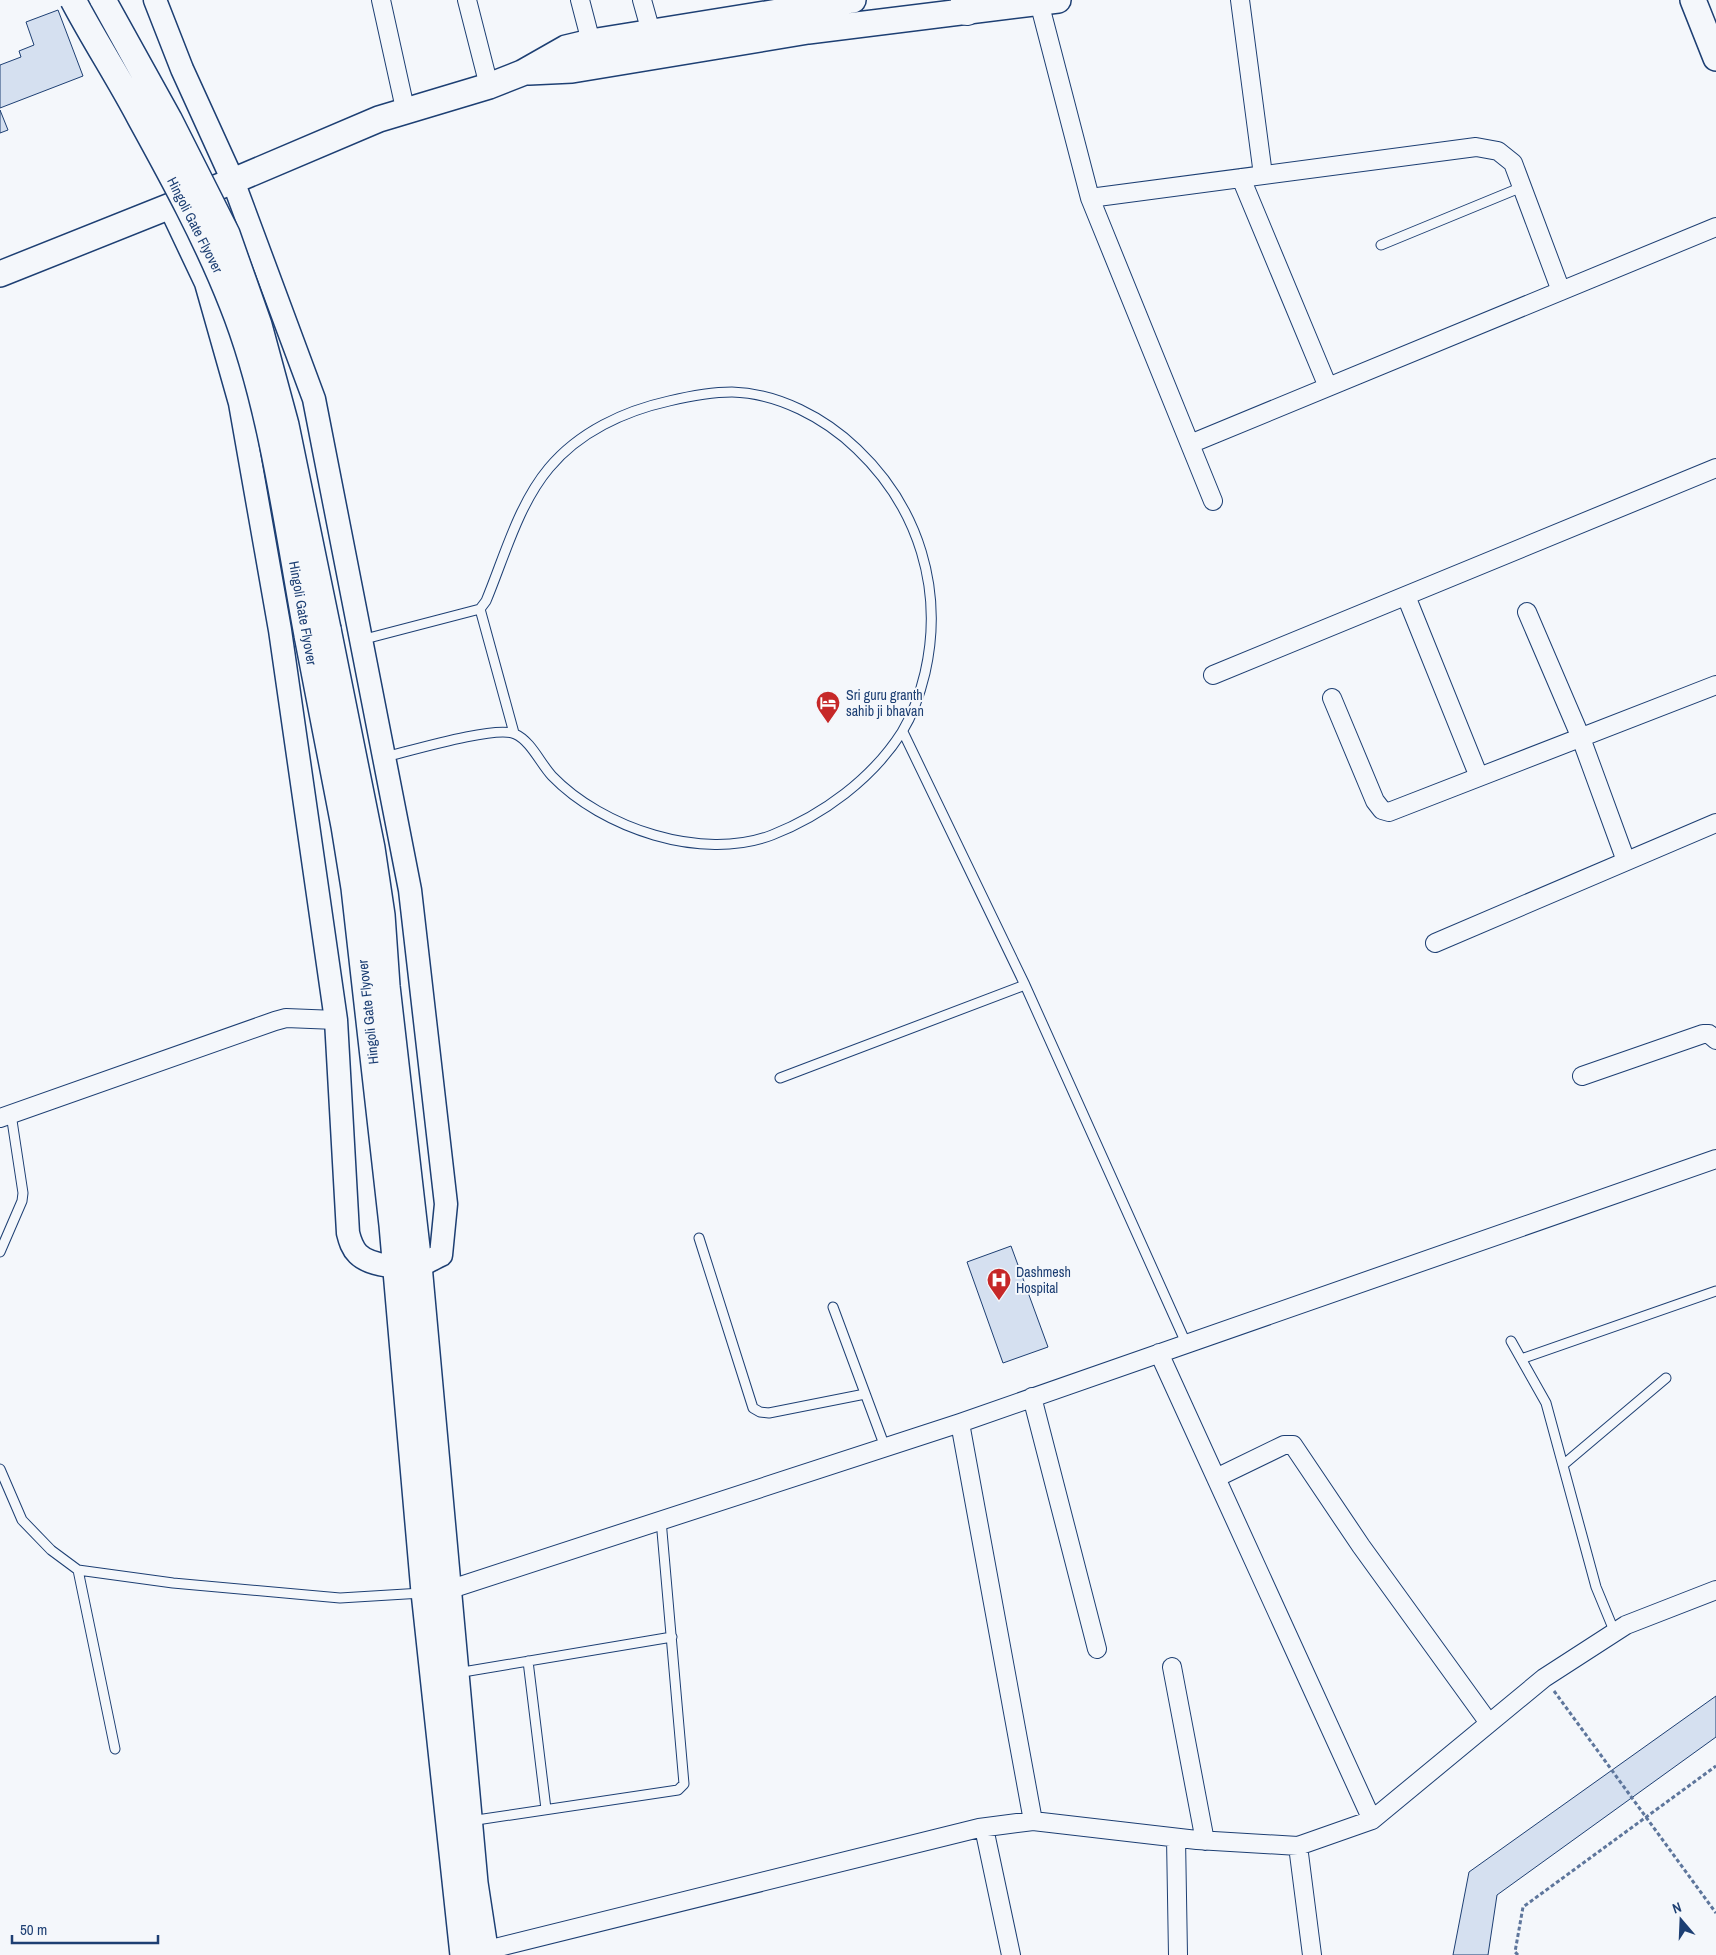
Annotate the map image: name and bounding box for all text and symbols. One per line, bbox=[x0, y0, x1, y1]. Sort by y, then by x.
street label: Hingoli Gate Flyover bbox=[163, 174, 227, 276]
street label: Hingoli Gate Flyover bbox=[285, 560, 321, 667]
place label: Sri guru granth sahib ji bhavan bbox=[846, 686, 924, 720]
hotel icon: Sri guru granth sahib ji bhavan bbox=[815, 690, 841, 724]
street label: Hingoli Gate Flyover bbox=[354, 959, 382, 1065]
place label: Dashmesh Hospital bbox=[1016, 1263, 1071, 1297]
hospital icon: Dashmesh Hospital bbox=[986, 1267, 1012, 1301]
north arrow bbox=[1656, 1895, 1706, 1945]
text: N bbox=[1670, 1898, 1684, 1918]
scale bar bbox=[12, 1912, 159, 1944]
text: 50 m bbox=[20, 1919, 47, 1940]

